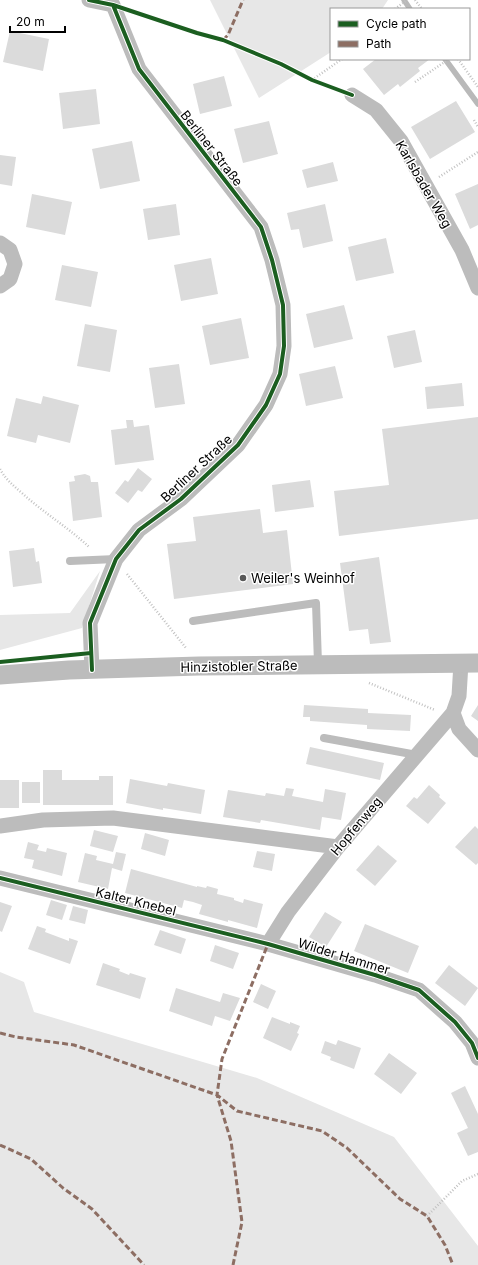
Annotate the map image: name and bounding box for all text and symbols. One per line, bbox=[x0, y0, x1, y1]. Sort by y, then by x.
scale bar bbox=[10, 8, 65, 34]
legend bbox=[330, 8, 470, 60]
text: 20 m bbox=[16, 14, 45, 29]
text: Cycle path bbox=[366, 16, 427, 31]
text: Path bbox=[366, 36, 391, 51]
street label: Berliner Straße bbox=[177, 107, 247, 189]
street label: Karlsbader Weg bbox=[392, 137, 456, 231]
street label: Berliner Straße bbox=[157, 431, 235, 505]
place label: Weiler's Weinhof bbox=[251, 570, 355, 586]
marker: Weiler's Weinhof bbox=[238, 573, 248, 583]
street label: Hinzistobler Straße bbox=[180, 657, 298, 675]
street label: Hopfenweg bbox=[327, 794, 385, 858]
street label: Kalter Knebel bbox=[94, 883, 178, 919]
street label: Wilder Hammer bbox=[296, 934, 392, 978]

